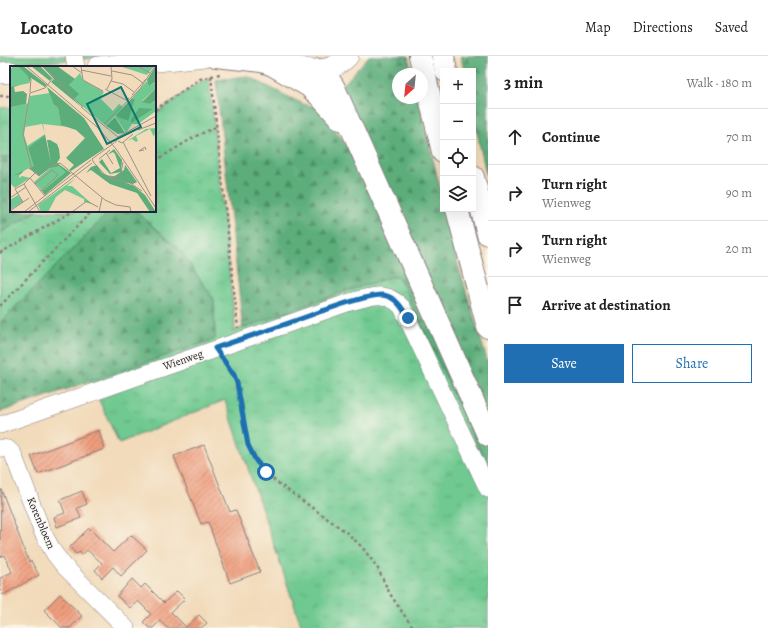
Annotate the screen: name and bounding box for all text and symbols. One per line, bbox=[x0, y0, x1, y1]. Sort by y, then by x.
text: Locato bbox=[20, 15, 73, 41]
text: Map bbox=[585, 18, 611, 37]
text: Directions bbox=[633, 18, 693, 37]
text: Saved bbox=[715, 18, 748, 37]
inset map bbox=[10, 66, 156, 212]
north arrow bbox=[392, 68, 428, 104]
map controls bbox=[440, 68, 476, 212]
button: + bbox=[440, 68, 476, 104]
text: 3 min bbox=[504, 71, 543, 94]
text: Walk · 180 m bbox=[686, 74, 752, 91]
button: − bbox=[440, 104, 476, 140]
icon: ahead bbox=[504, 126, 526, 148]
text: Continue bbox=[542, 127, 600, 147]
text: 70 m bbox=[726, 128, 752, 145]
button: locate bbox=[440, 140, 476, 176]
text: Turn right bbox=[542, 174, 607, 194]
button: layers bbox=[440, 176, 476, 212]
icon: right bbox=[504, 182, 526, 204]
text: 90 m bbox=[726, 184, 752, 201]
text: Wienweg bbox=[542, 194, 591, 211]
text: Turn right bbox=[542, 230, 607, 250]
icon: right bbox=[504, 238, 526, 260]
text: 20 m bbox=[726, 240, 752, 257]
text: Wienweg bbox=[542, 250, 591, 267]
icon: arrive bbox=[504, 294, 526, 316]
text: Arrive at destination bbox=[542, 295, 671, 315]
route end bbox=[399, 309, 417, 327]
button: Save bbox=[504, 344, 624, 383]
button: Share bbox=[632, 344, 752, 383]
street label: Wienweg bbox=[160, 346, 206, 374]
route start bbox=[257, 463, 275, 481]
street label: Korenbloem bbox=[23, 495, 59, 551]

